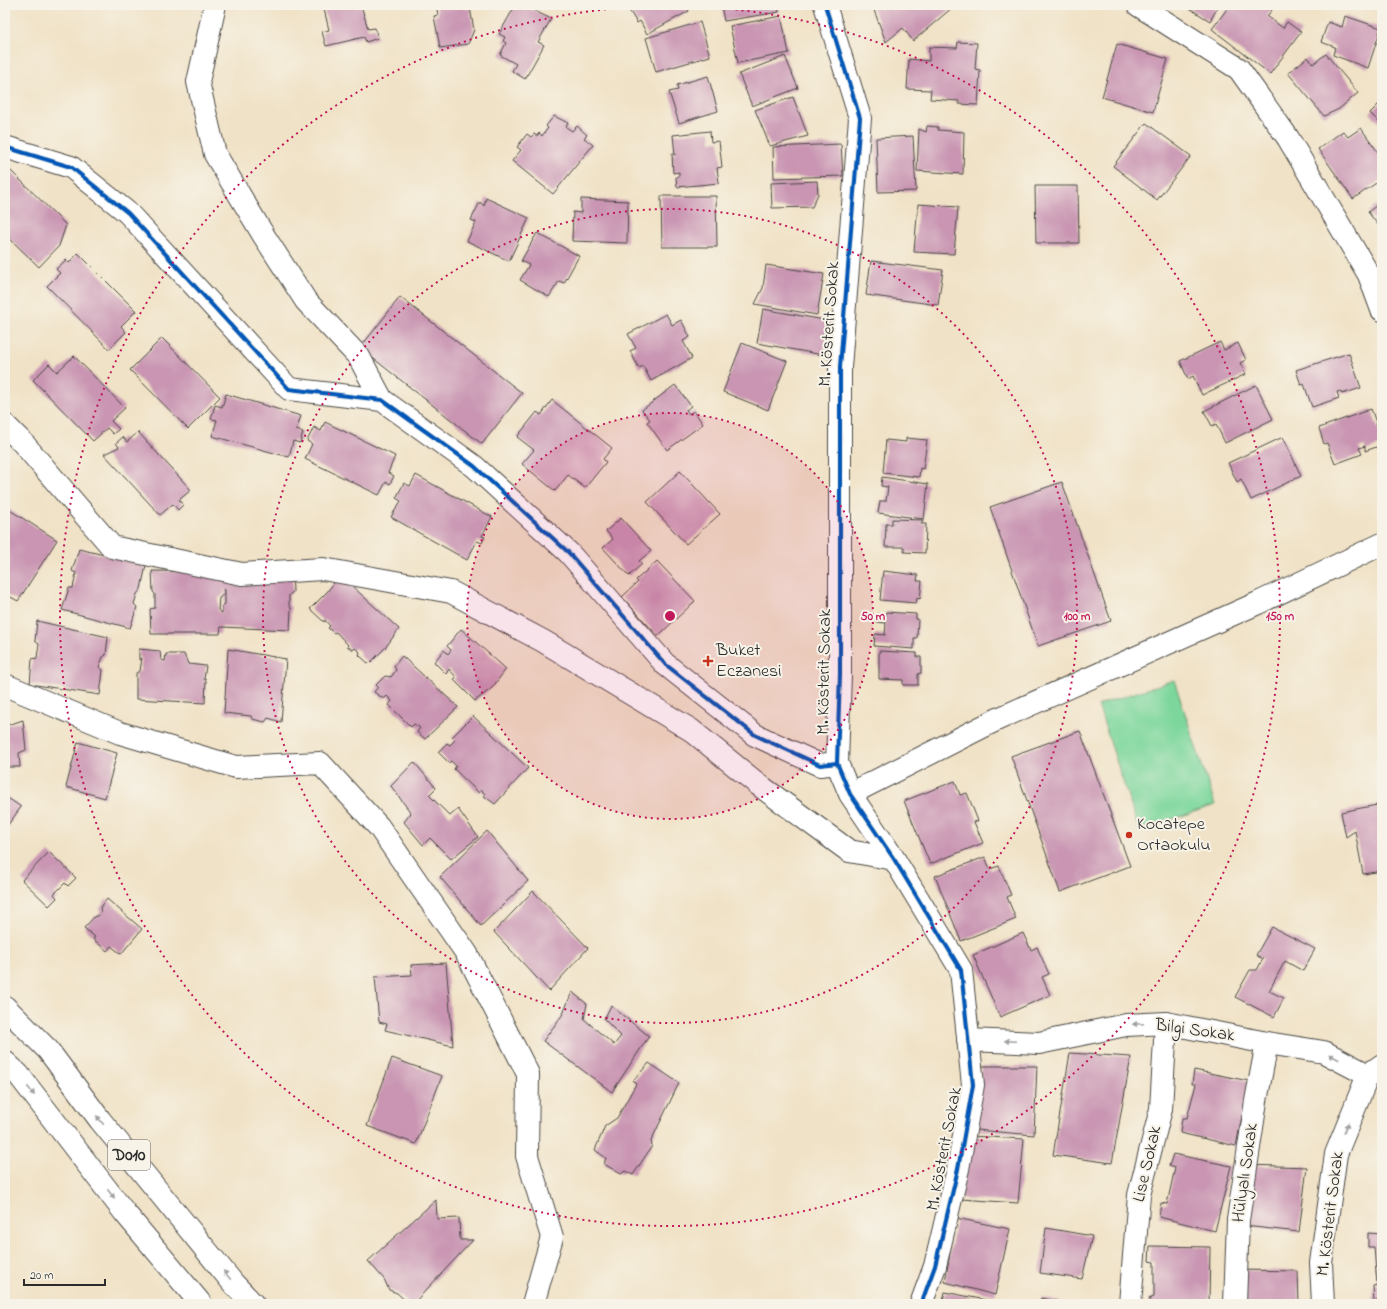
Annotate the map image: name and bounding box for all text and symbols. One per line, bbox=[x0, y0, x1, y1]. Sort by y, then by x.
street label: M. Kösterit Sokak bbox=[813, 260, 847, 388]
text: 50 m bbox=[861, 608, 886, 626]
text: 100 m bbox=[1064, 608, 1091, 626]
text: 150 m bbox=[1266, 608, 1295, 626]
centre of rings bbox=[663, 609, 677, 623]
street label: M. Kösterit Sokak bbox=[811, 609, 839, 735]
place label: Buket Eczanesi bbox=[715, 638, 782, 685]
marker: Buket Eczanesi bbox=[703, 656, 713, 666]
place label: Kocatepe Ortaokulu bbox=[1137, 812, 1210, 859]
marker: Kocatepe Ortaokulu bbox=[1124, 830, 1134, 840]
street label: Bilgi Sokak bbox=[1152, 1012, 1237, 1050]
one-way arrow bbox=[1131, 1021, 1144, 1027]
one-way arrow bbox=[1004, 1038, 1016, 1045]
one-way arrow bbox=[1328, 1054, 1340, 1060]
street label: M. Kösterit Sokak bbox=[920, 1085, 970, 1213]
one-way arrow bbox=[27, 1086, 35, 1096]
one-way arrow bbox=[96, 1114, 104, 1125]
street label: Hülyalı Sokak bbox=[1226, 1122, 1266, 1224]
one-way arrow bbox=[1344, 1122, 1350, 1134]
street label: Lise Sokak bbox=[1127, 1123, 1169, 1205]
road number: D010 bbox=[108, 1140, 150, 1170]
street label: M. Kösterit Sokak bbox=[1310, 1150, 1352, 1278]
one-way arrow bbox=[106, 1188, 115, 1199]
scale bar bbox=[24, 1261, 105, 1287]
text: 20 m bbox=[30, 1267, 53, 1285]
one-way arrow bbox=[222, 1269, 231, 1280]

